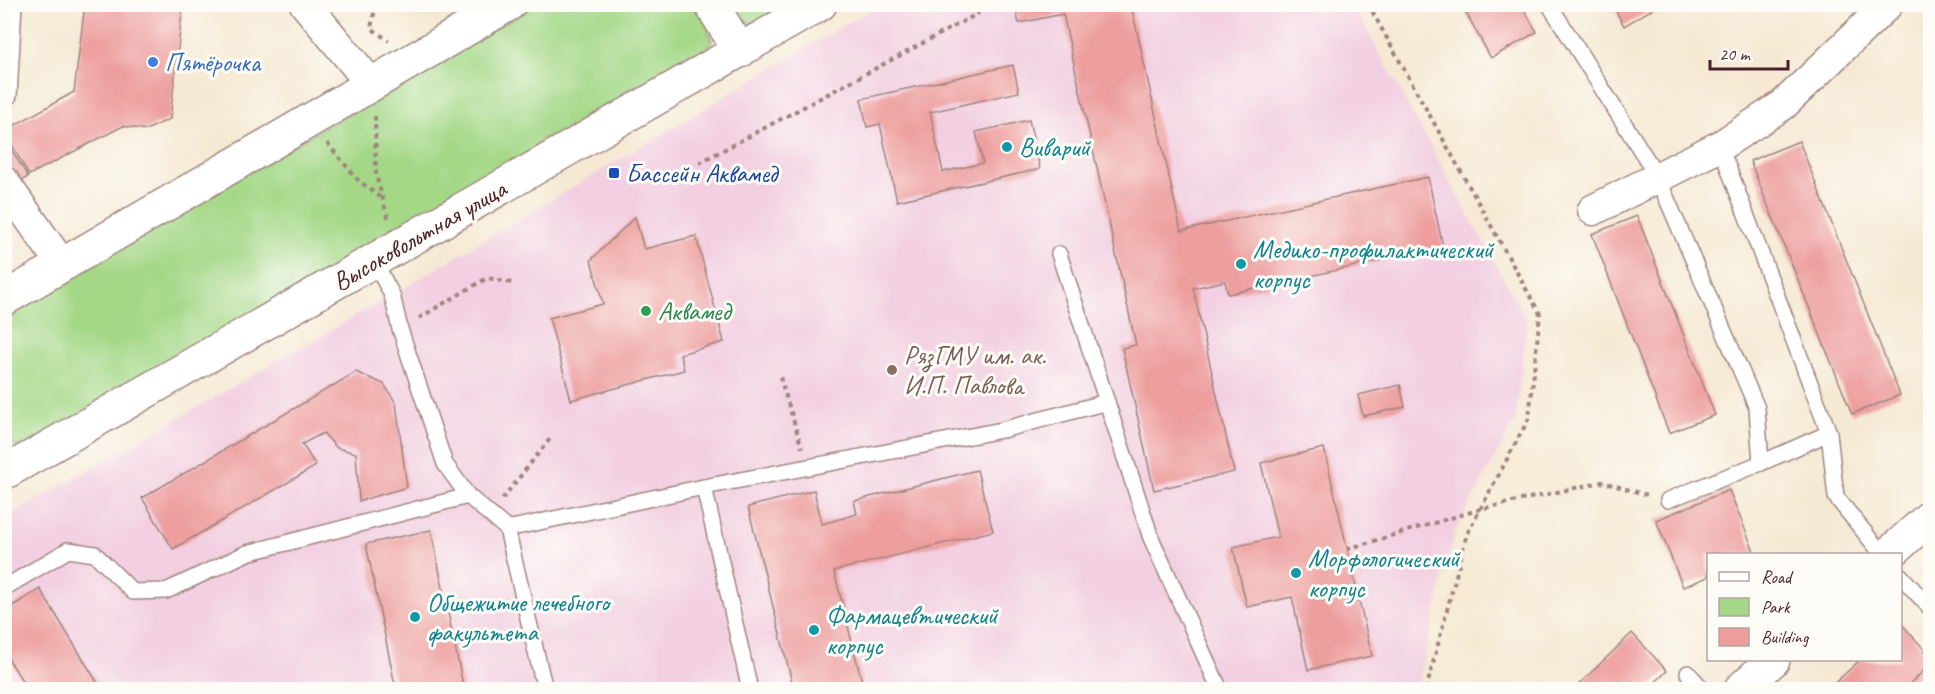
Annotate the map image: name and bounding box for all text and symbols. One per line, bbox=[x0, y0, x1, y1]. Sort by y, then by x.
scale bar bbox=[1710, 33, 1788, 71]
text: 20 m bbox=[1719, 43, 1752, 65]
place label: Пятёрочка bbox=[165, 46, 262, 79]
marker: Пятёрочка bbox=[146, 55, 160, 69]
place label: Виварий bbox=[1019, 131, 1092, 164]
marker: Виварий bbox=[1000, 140, 1014, 154]
place label: Бассейн Аквамед bbox=[626, 157, 780, 190]
marker: Бассейн Аквамед bbox=[607, 166, 621, 180]
street label: Высоковольтная улица bbox=[327, 172, 513, 298]
place label: Медико-профилактический корпус bbox=[1253, 233, 1495, 296]
marker: Медико-профилактический корпус bbox=[1234, 257, 1248, 271]
place label: Аквамед bbox=[658, 295, 733, 328]
marker: Аквамед bbox=[639, 304, 653, 318]
place label: РязГМУ им. ак. И.П. Павлова bbox=[904, 339, 1047, 402]
marker: РязГМУ им. ак. И.П. Павлова bbox=[885, 363, 899, 377]
place label: Морфологический корпус bbox=[1308, 542, 1462, 605]
legend bbox=[1707, 553, 1902, 661]
marker: Морфологический корпус bbox=[1289, 566, 1303, 580]
text: Road bbox=[1761, 566, 1794, 588]
place label: Общежитие лечебного факультета bbox=[427, 586, 612, 649]
text: Park bbox=[1761, 596, 1791, 618]
place label: Фармацевтический корпус bbox=[826, 599, 1000, 662]
marker: Общежитие лечебного факультета bbox=[408, 610, 422, 624]
marker: Фармацевтический корпус bbox=[807, 623, 821, 637]
text: Building bbox=[1761, 626, 1810, 648]

